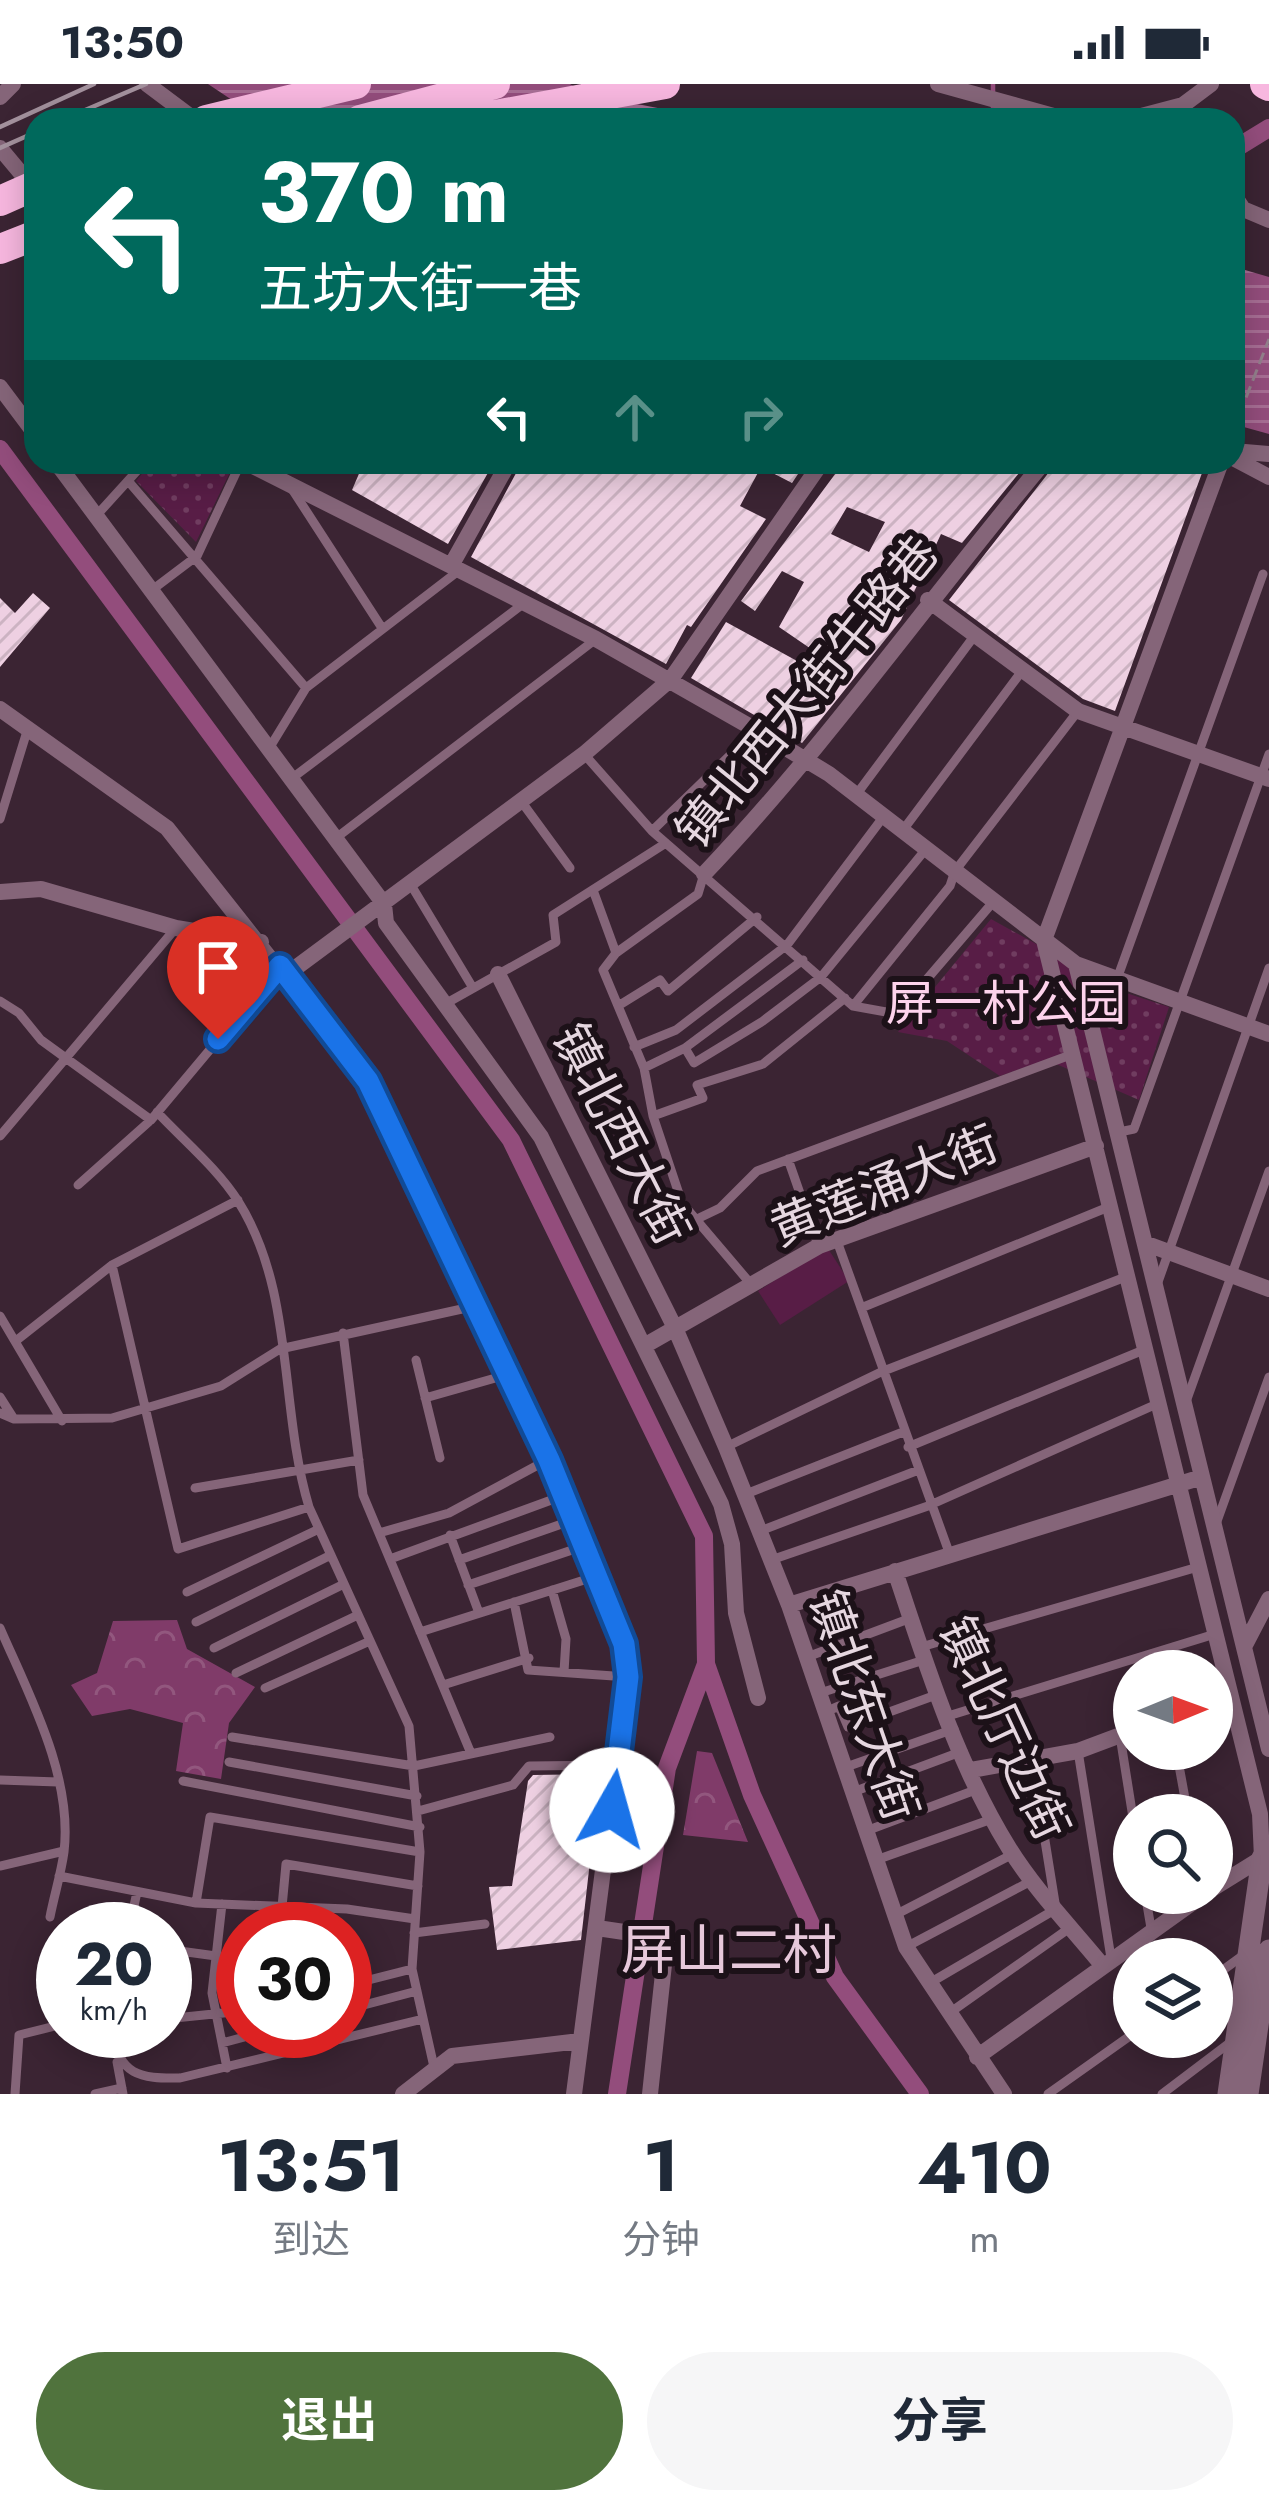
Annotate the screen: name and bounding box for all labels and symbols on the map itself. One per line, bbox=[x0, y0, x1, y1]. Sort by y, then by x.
street label: 镇北西大街牛路巷 bbox=[659, 521, 955, 863]
pin bbox=[167, 916, 269, 1039]
park label: 屏一村公园 bbox=[886, 969, 1126, 1038]
street label: 镇北西大街 bbox=[536, 1011, 706, 1257]
street label: 黄莲涌大街 bbox=[760, 1109, 1008, 1263]
street label: 镇北东大街 bbox=[792, 1580, 936, 1830]
street label: 镇北厅边街 bbox=[922, 1605, 1086, 1851]
north arrow bbox=[1113, 1650, 1233, 1770]
position arrow bbox=[549, 1747, 675, 1873]
speed limit sign: 30 bbox=[216, 1902, 372, 2058]
district label: 屏山二村 bbox=[621, 1911, 837, 1989]

